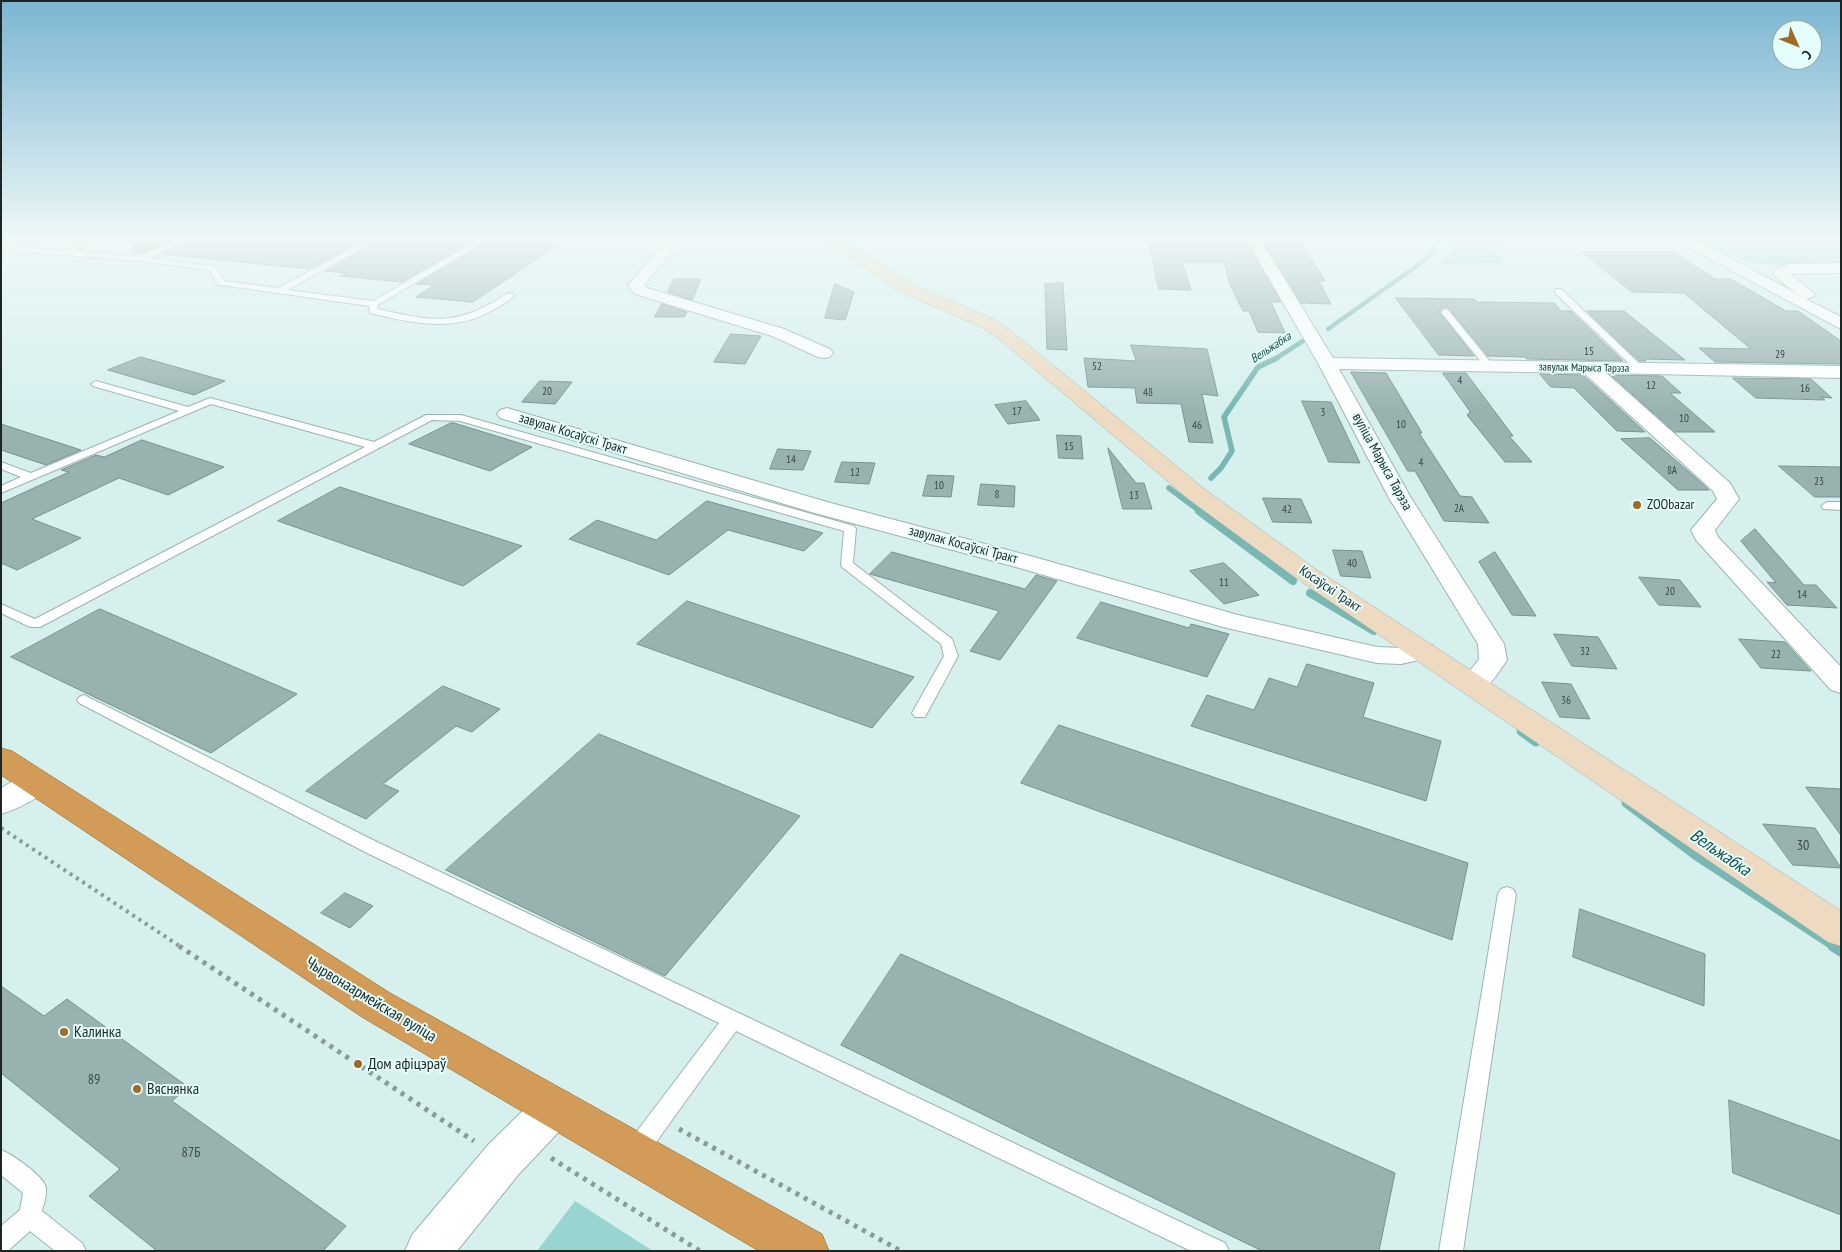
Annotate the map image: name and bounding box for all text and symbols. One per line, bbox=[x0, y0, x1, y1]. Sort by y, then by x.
north arrow bbox=[1772, 20, 1822, 70]
text: С bbox=[1798, 46, 1816, 63]
water label: Вельжабка bbox=[1248, 330, 1294, 366]
house number: 15 bbox=[1584, 345, 1594, 359]
house number: 29 bbox=[1775, 348, 1785, 362]
house number: 52 bbox=[1092, 360, 1102, 374]
street label: завулак Марыса Тарэза bbox=[1539, 361, 1629, 375]
house number: 4 bbox=[1458, 374, 1462, 388]
house number: 12 bbox=[1646, 379, 1656, 393]
house number: 16 bbox=[1800, 382, 1810, 396]
house number: 20 bbox=[542, 385, 552, 399]
house number: 48 bbox=[1143, 386, 1153, 400]
house number: 17 bbox=[1012, 405, 1022, 419]
house number: 3 bbox=[1321, 406, 1325, 420]
street label: завулак Косаўскі Тракт bbox=[517, 410, 629, 458]
street label: вуліца Марыса Тарэза bbox=[1348, 411, 1416, 513]
house number: 10 bbox=[1679, 412, 1689, 426]
house number: 10 bbox=[1396, 418, 1406, 432]
house number: 46 bbox=[1192, 419, 1202, 433]
house number: 15 bbox=[1064, 440, 1074, 454]
house number: 14 bbox=[786, 453, 796, 467]
house number: 4 bbox=[1419, 456, 1423, 470]
house number: 8А bbox=[1667, 464, 1677, 478]
house number: 12 bbox=[850, 466, 860, 480]
house number: 23 bbox=[1814, 475, 1824, 489]
house number: 10 bbox=[934, 479, 944, 493]
house number: 8 bbox=[995, 488, 999, 502]
house number: 13 bbox=[1129, 489, 1139, 503]
place label: ZOObazar bbox=[1647, 497, 1694, 513]
marker: ZOObazar bbox=[1631, 499, 1643, 511]
house number: 2А bbox=[1454, 502, 1464, 516]
house number: 42 bbox=[1282, 503, 1292, 517]
street label: завулак Косаўскі Тракт bbox=[907, 522, 1019, 568]
house number: 40 bbox=[1347, 557, 1357, 571]
street label: Косаўскі Тракт bbox=[1296, 562, 1364, 616]
house number: 11 bbox=[1219, 576, 1229, 590]
house number: 20 bbox=[1665, 585, 1675, 599]
house number: 14 bbox=[1797, 588, 1807, 602]
house number: 32 bbox=[1580, 645, 1590, 659]
house number: 22 bbox=[1771, 648, 1781, 662]
house number: 36 bbox=[1561, 694, 1571, 708]
water label: Вельжабка bbox=[1686, 825, 1754, 881]
house number: 30 bbox=[1797, 838, 1809, 854]
street label: Чырвонаармейская вуліца bbox=[302, 953, 440, 1047]
place label: Калинка bbox=[74, 1022, 121, 1042]
marker: Калинка bbox=[58, 1026, 70, 1038]
place label: Дом афіцэраў bbox=[368, 1054, 446, 1074]
marker: Дом афіцэраў bbox=[352, 1058, 364, 1070]
house number: 89 bbox=[88, 1072, 100, 1088]
place label: Вяснянка bbox=[147, 1079, 199, 1099]
marker: Вяснянка bbox=[131, 1083, 143, 1095]
house number: 87Б bbox=[182, 1145, 200, 1161]

